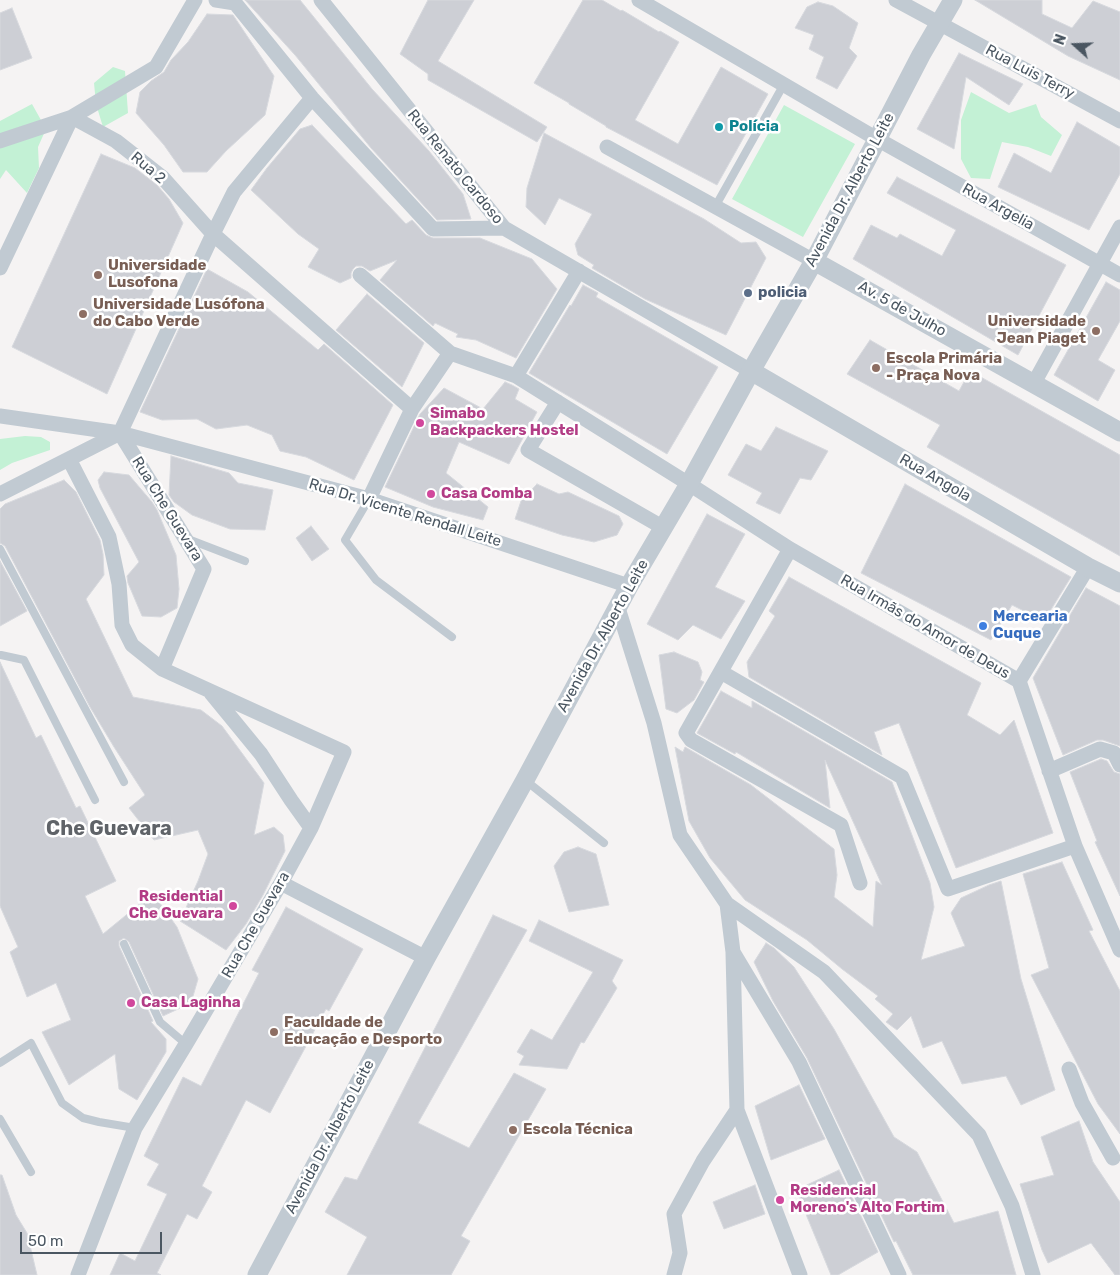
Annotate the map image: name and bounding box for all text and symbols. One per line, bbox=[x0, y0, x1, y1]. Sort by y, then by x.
north arrow bbox=[1050, 20, 1100, 70]
text: N bbox=[1051, 32, 1070, 47]
street label: Rua Luis Terry bbox=[982, 41, 1078, 103]
street label: Rua Renato Cardoso bbox=[403, 106, 507, 228]
street label: Avenida Dr. Alberto Leite bbox=[802, 110, 898, 270]
place label: Polícia bbox=[729, 118, 779, 136]
marker: Polícia bbox=[713, 121, 725, 133]
street label: Rua 2 bbox=[127, 148, 169, 188]
street label: Rua Argelia bbox=[959, 180, 1037, 234]
place label: Universidade Lusofona bbox=[108, 257, 206, 292]
marker: Universidade Lusofona bbox=[92, 269, 104, 281]
street label: Av. 5 de Julho bbox=[855, 277, 949, 341]
place label: policia bbox=[758, 284, 807, 302]
marker: policia bbox=[742, 287, 754, 299]
place label: Universidade Lusófona do Cabo Verde bbox=[93, 296, 265, 331]
marker: Universidade Lusófona do Cabo Verde bbox=[77, 308, 89, 320]
place label: Universidade Jean Piaget bbox=[988, 313, 1086, 348]
marker: Universidade Jean Piaget bbox=[1090, 325, 1102, 337]
place label: Escola Primária - Praça Nova bbox=[886, 350, 1002, 385]
marker: Escola Primária - Praça Nova bbox=[870, 362, 882, 374]
place label: Simabo Backpackers Hostel bbox=[430, 405, 579, 440]
marker: Simabo Backpackers Hostel bbox=[414, 417, 426, 429]
street label: Rua Angola bbox=[896, 450, 974, 506]
street label: Rua Che Guevara bbox=[128, 454, 206, 564]
street label: Rua Dr. Vicente Rendall Leite bbox=[307, 475, 503, 551]
place label: Casa Comba bbox=[441, 485, 532, 503]
marker: Casa Comba bbox=[425, 488, 437, 500]
street label: Avenida Dr. Alberto Leite bbox=[553, 557, 653, 715]
street label: Rua Irmãs do Amor de Deus bbox=[837, 571, 1013, 683]
place label: Mercearia Cuque bbox=[993, 608, 1068, 643]
marker: Mercearia Cuque bbox=[977, 620, 989, 632]
district label: Che Guevara bbox=[46, 817, 172, 841]
street label: Rua Che Guevara bbox=[218, 869, 294, 981]
place label: Residential Che Guevara bbox=[129, 888, 223, 923]
marker: Residential Che Guevara bbox=[227, 900, 239, 912]
place label: Casa Laginha bbox=[141, 994, 241, 1012]
marker: Casa Laginha bbox=[125, 997, 137, 1009]
place label: Faculdade de Educação e Desporto bbox=[284, 1014, 442, 1049]
marker: Faculdade de Educação e Desporto bbox=[268, 1026, 280, 1038]
street label: Avenida Dr. Alberto Leite bbox=[282, 1057, 378, 1217]
place label: Escola Técnica bbox=[523, 1121, 633, 1139]
marker: Escola Técnica bbox=[507, 1124, 519, 1136]
place label: Residencial Moreno's Alto Fortim bbox=[790, 1182, 945, 1217]
marker: Residencial Moreno's Alto Fortim bbox=[774, 1194, 786, 1206]
scale bar bbox=[22, 1222, 165, 1254]
text: 50 m bbox=[28, 1232, 63, 1250]

